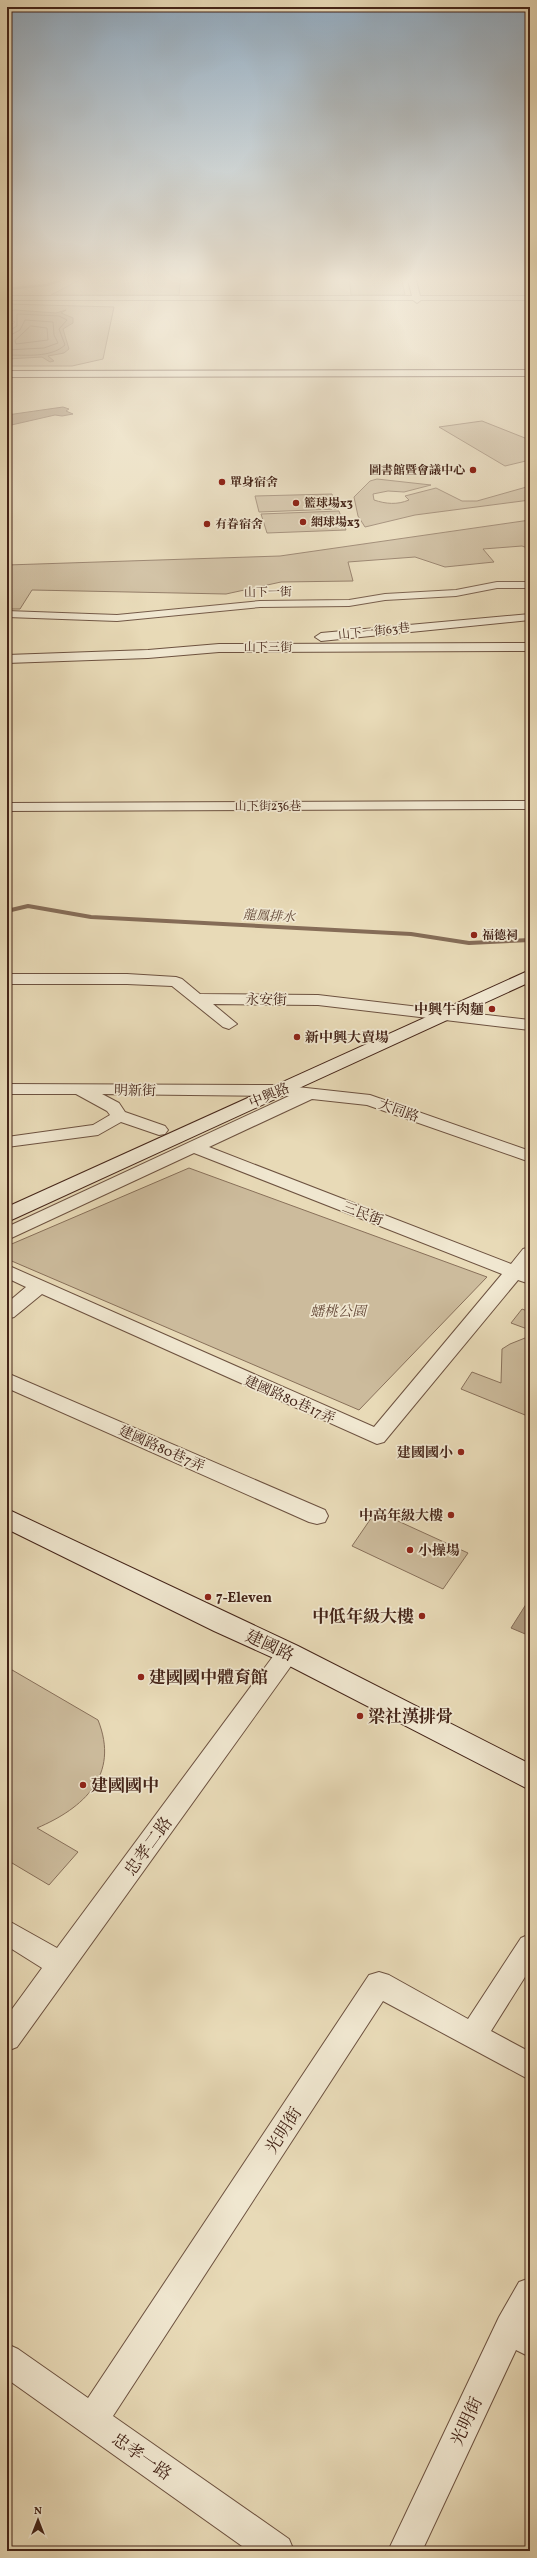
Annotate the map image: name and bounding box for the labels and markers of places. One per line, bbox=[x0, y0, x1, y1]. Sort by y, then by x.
place label: 圖書館暨會議中心 bbox=[369, 463, 465, 479]
marker: 圖書館暨會議中心 bbox=[468, 465, 478, 475]
place label: 單身宿舍 bbox=[230, 475, 278, 491]
marker: 單身宿舍 bbox=[217, 477, 227, 487]
place label: 籃球場x3 bbox=[304, 496, 353, 512]
marker: 籃球場x3 bbox=[291, 498, 301, 508]
place label: 網球場x3 bbox=[311, 515, 360, 531]
place label: 有眷宿舍 bbox=[215, 517, 263, 533]
marker: 網球場x3 bbox=[298, 517, 308, 527]
marker: 有眷宿舍 bbox=[202, 519, 212, 529]
place label: 福德祠 bbox=[482, 928, 518, 944]
marker: 福德祠 bbox=[469, 930, 479, 940]
place label: 中興牛肉麵 bbox=[414, 1001, 484, 1020]
marker: 中興牛肉麵 bbox=[487, 1004, 497, 1014]
place label: 新中興大賣場 bbox=[305, 1029, 389, 1048]
marker: 新中興大賣場 bbox=[292, 1032, 302, 1042]
place label: 建國國小 bbox=[397, 1444, 453, 1463]
marker: 建國國小 bbox=[456, 1447, 466, 1457]
place label: 中高年級大樓 bbox=[359, 1507, 443, 1526]
marker: 中高年級大樓 bbox=[446, 1510, 456, 1520]
place label: 小操場 bbox=[418, 1542, 460, 1561]
marker: 小操場 bbox=[405, 1545, 415, 1555]
place label: 7-Eleven bbox=[216, 1589, 272, 1608]
marker: 7-Eleven bbox=[203, 1592, 213, 1602]
place label: 中低年級大樓 bbox=[312, 1606, 414, 1629]
marker: 中低年級大樓 bbox=[417, 1611, 427, 1621]
place label: 建國國中體育館 bbox=[149, 1667, 268, 1690]
marker: 建國國中體育館 bbox=[136, 1672, 146, 1682]
place label: 梁社漢排骨 bbox=[368, 1706, 453, 1729]
marker: 梁社漢排骨 bbox=[355, 1711, 365, 1721]
place label: 建國國中 bbox=[91, 1775, 159, 1798]
marker: 建國國中 bbox=[78, 1780, 88, 1790]

